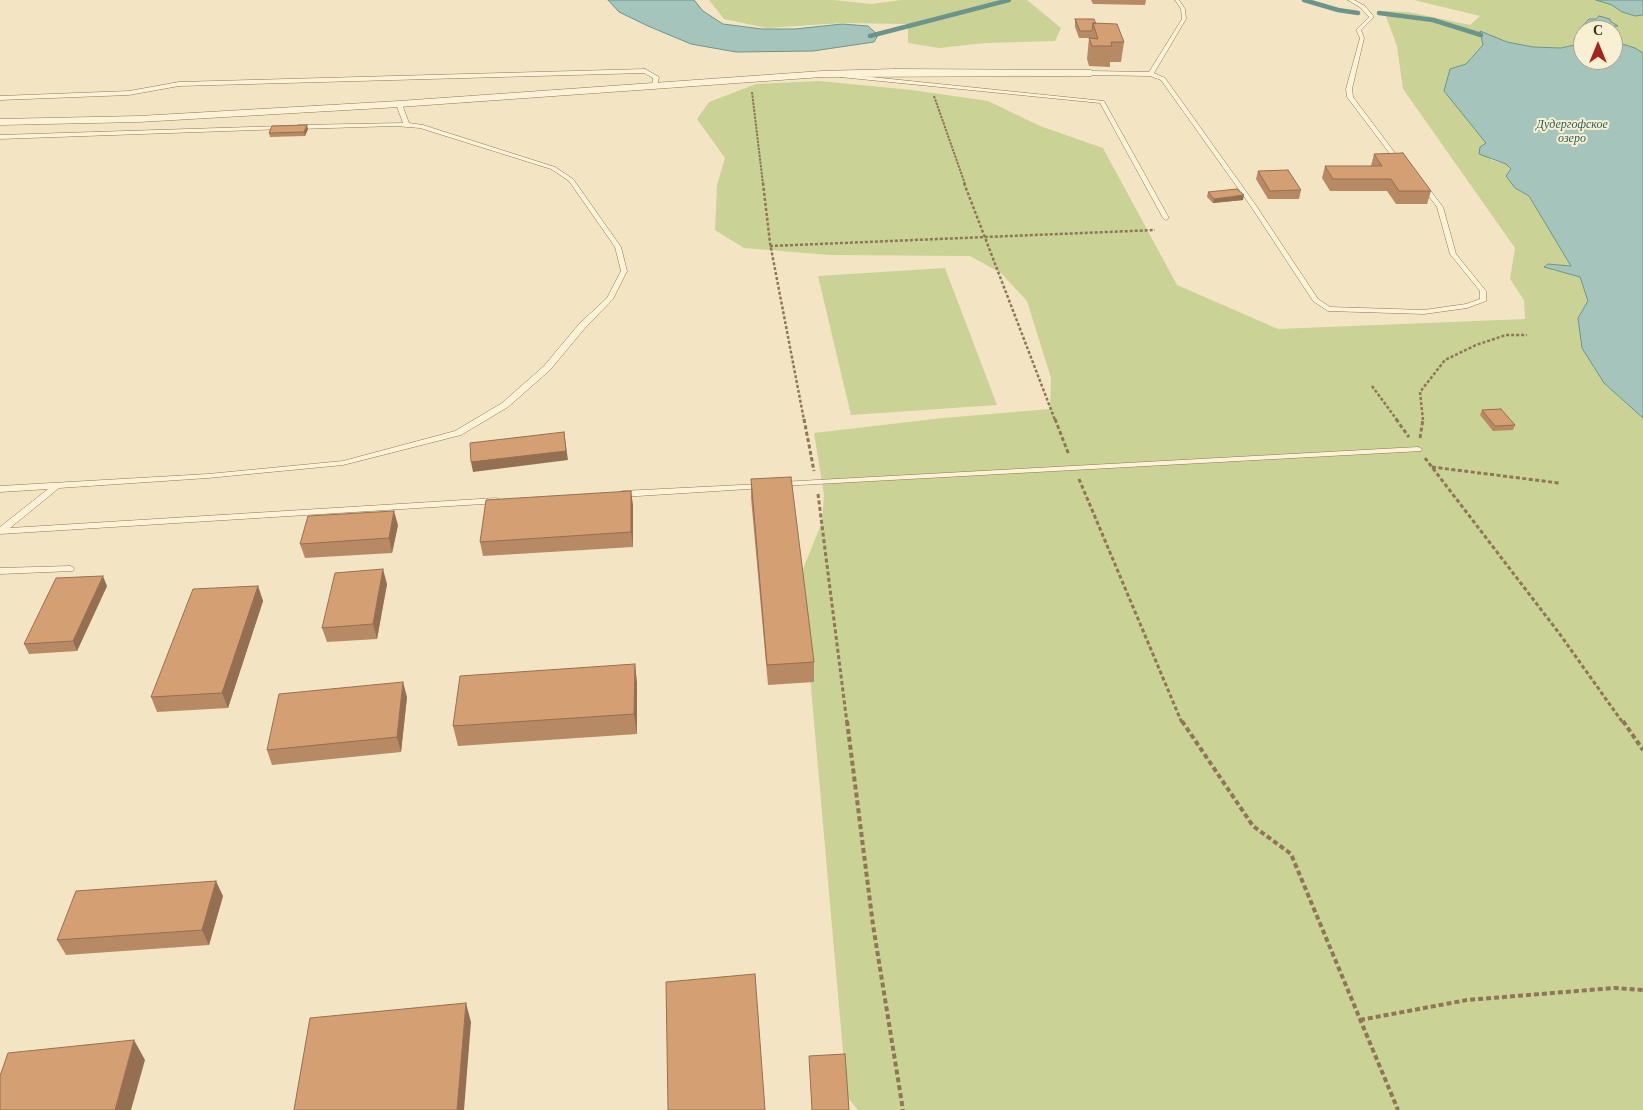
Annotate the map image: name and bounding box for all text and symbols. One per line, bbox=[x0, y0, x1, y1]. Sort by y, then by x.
north arrow bbox=[1573, 20, 1623, 70]
text: С bbox=[1593, 23, 1603, 38]
water label: Дудергофское озеро bbox=[1536, 118, 1608, 146]

